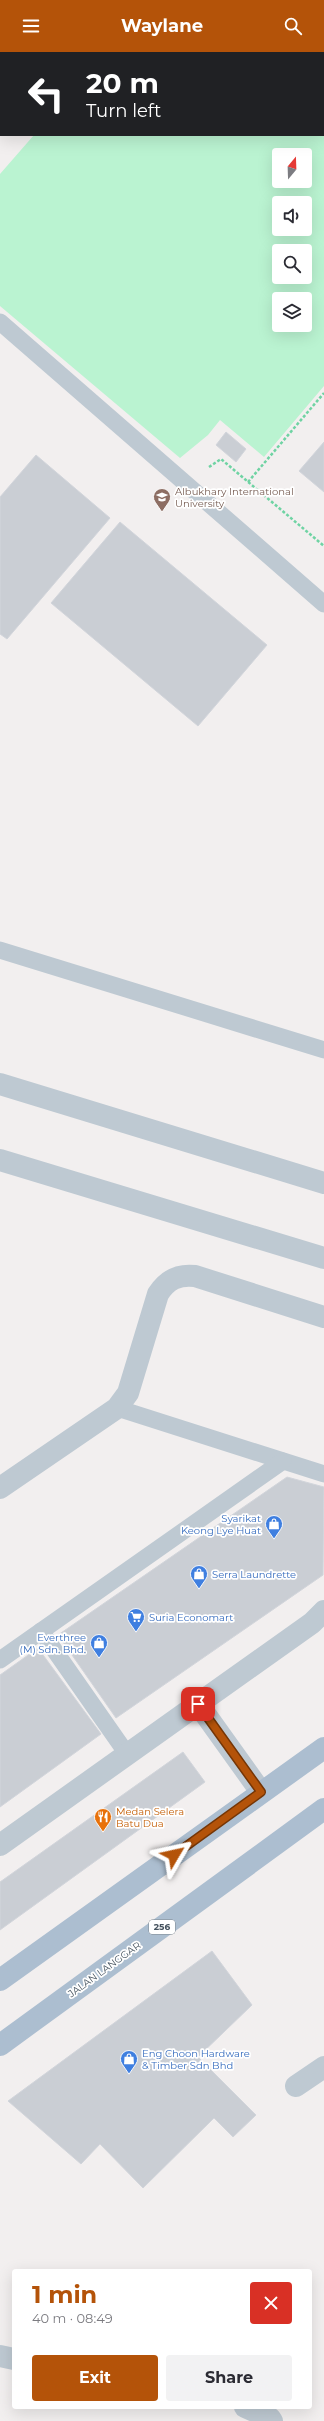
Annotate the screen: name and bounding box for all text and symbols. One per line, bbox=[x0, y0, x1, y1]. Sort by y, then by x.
icon: menu bbox=[20, 15, 42, 37]
text: Waylane bbox=[121, 15, 203, 37]
icon: search bbox=[282, 15, 304, 37]
text: 20 m bbox=[86, 66, 159, 100]
icon: left bbox=[20, 68, 72, 120]
text: Turn left bbox=[86, 100, 161, 122]
north arrow bbox=[272, 148, 312, 188]
map controls bbox=[272, 148, 312, 332]
button: sound bbox=[272, 196, 312, 236]
button: search bbox=[272, 244, 312, 284]
button: layers bbox=[272, 292, 312, 332]
place label: Albukhary International University bbox=[175, 485, 294, 510]
school or university icon: Albukhary International University bbox=[152, 487, 172, 512]
place label: Syarikat Keong Lye Huat bbox=[181, 1512, 261, 1537]
shop icon: Syarikat Keong Lye Huat bbox=[264, 1514, 284, 1539]
shop icon: Serra Laundrette bbox=[189, 1564, 209, 1589]
place label: Serra Laundrette bbox=[212, 1568, 296, 1581]
supermarket icon: Suria Economart bbox=[126, 1607, 146, 1632]
place label: Suria Economart bbox=[149, 1611, 233, 1624]
place label: Everthree (M) Sdn. Bhd. bbox=[20, 1631, 86, 1656]
shop icon: Everthree (M) Sdn. Bhd. bbox=[89, 1633, 109, 1658]
pin bbox=[181, 1687, 215, 1721]
icon: arrive bbox=[187, 1693, 209, 1715]
place label: Medan Selera Batu Dua bbox=[116, 1805, 184, 1830]
restaurant icon: Medan Selera Batu Dua bbox=[93, 1807, 113, 1832]
position arrow bbox=[153, 1834, 195, 1876]
road number: 256 bbox=[149, 1920, 175, 1934]
street label: JALAN LANGGAR bbox=[65, 1939, 143, 2001]
place label: Eng Choon Hardware & Timber Sdn Bhd bbox=[142, 2047, 250, 2072]
shop icon: Eng Choon Hardware & Timber Sdn Bhd bbox=[119, 2049, 139, 2074]
text: 1 min bbox=[32, 2280, 97, 2309]
button: close bbox=[250, 2282, 292, 2324]
text: 40 m · 08:49 bbox=[32, 2310, 113, 2326]
button: Exit bbox=[32, 2355, 158, 2401]
button: Share bbox=[166, 2355, 292, 2401]

